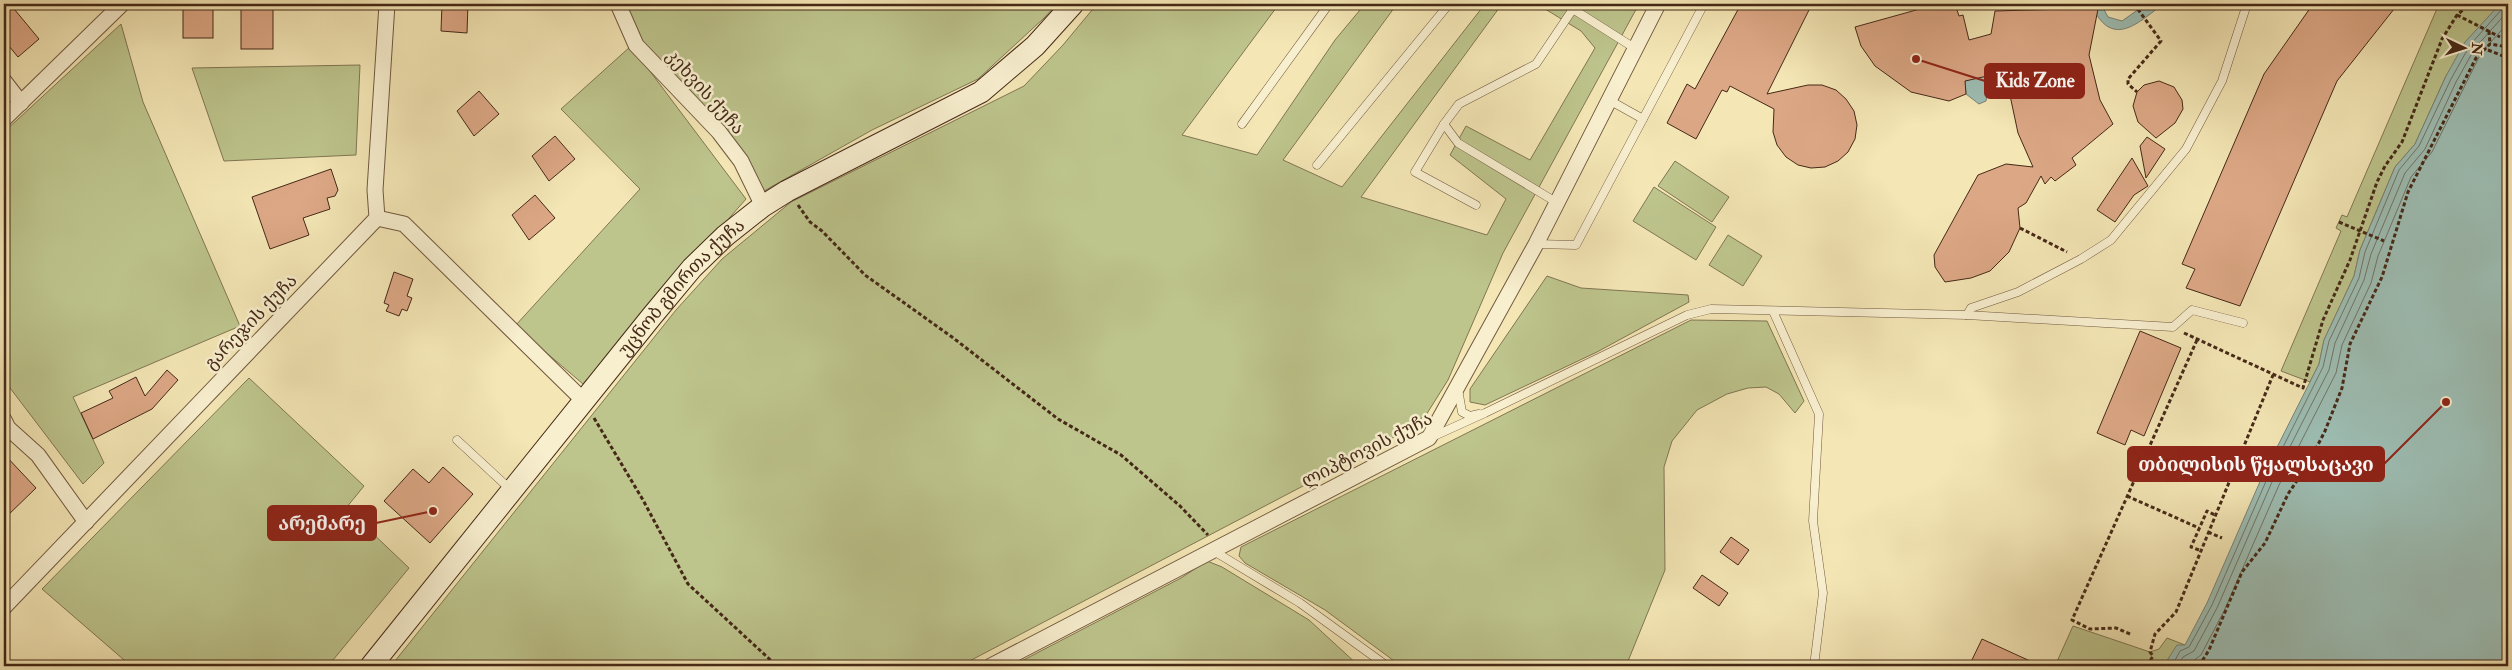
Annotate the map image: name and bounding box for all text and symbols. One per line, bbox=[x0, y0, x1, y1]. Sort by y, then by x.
north arrow bbox=[2440, 22, 2490, 72]
text: N bbox=[2468, 41, 2485, 56]
street label: კეხვის ქუჩა bbox=[661, 45, 749, 139]
callout: Kids Zone bbox=[1985, 64, 2084, 98]
text: Kids Zone bbox=[1995, 69, 2075, 93]
street label: უცნობ გმირთა ქუჩა bbox=[613, 213, 749, 361]
street label: გარეჯის ქუჩა bbox=[200, 269, 302, 375]
street label: ლიპტოვის ქუჩა bbox=[1298, 407, 1436, 493]
callout: თბილისის წყალსაცავი bbox=[2128, 447, 2384, 481]
text: თბილისის წყალსაცავი bbox=[2138, 453, 2374, 477]
callout: არემარე bbox=[268, 506, 376, 540]
text: არემარე bbox=[278, 512, 366, 536]

